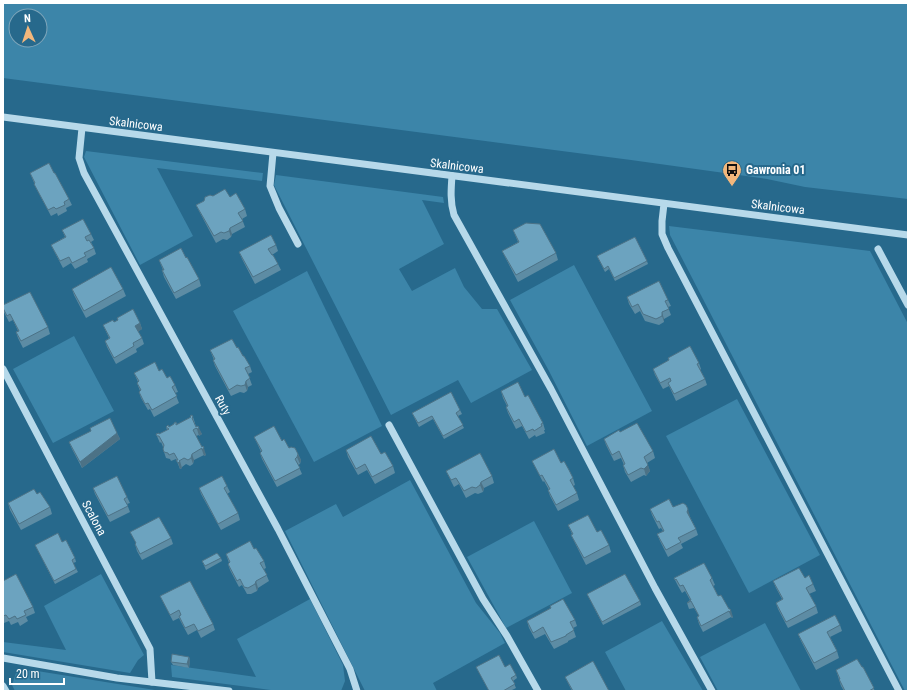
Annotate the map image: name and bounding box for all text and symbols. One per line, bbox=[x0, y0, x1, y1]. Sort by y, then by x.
north arrow bbox=[8, 8, 48, 48]
text: N bbox=[24, 12, 31, 25]
street label: Skalnicowa bbox=[108, 114, 164, 134]
street label: Skalnicowa bbox=[429, 156, 485, 176]
bus stop icon: Gawronia 01 bbox=[721, 159, 743, 187]
place label: Gawronia 01 bbox=[746, 163, 806, 177]
street label: Skalnicowa bbox=[750, 197, 806, 217]
street label: Ruty bbox=[212, 393, 234, 417]
street label: Scalona bbox=[79, 498, 109, 538]
scale bar bbox=[10, 660, 64, 686]
text: 20 m bbox=[16, 667, 40, 681]

